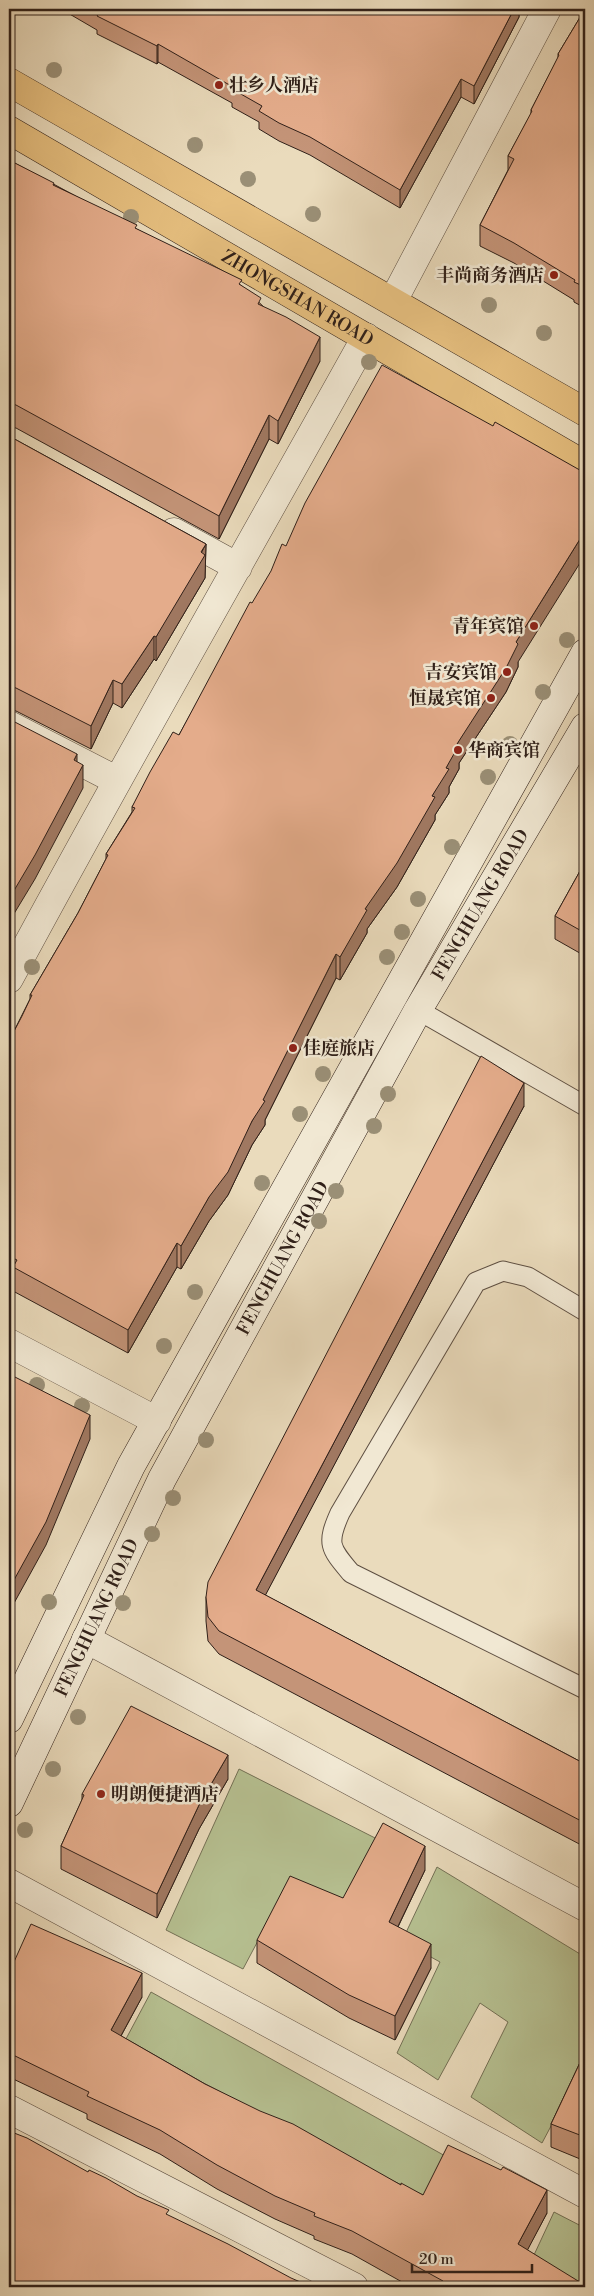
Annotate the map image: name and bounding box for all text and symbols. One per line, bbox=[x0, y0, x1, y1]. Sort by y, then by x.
place label: 壮乡人酒店 bbox=[229, 74, 319, 97]
marker: 壮乡人酒店 bbox=[213, 79, 225, 91]
street label: ZHONGSHAN ROAD bbox=[217, 245, 378, 351]
place label: 丰尚商务酒店 bbox=[436, 264, 544, 287]
marker: 丰尚商务酒店 bbox=[548, 269, 560, 281]
place label: 青年宾馆 bbox=[452, 615, 524, 638]
marker: 青年宾馆 bbox=[528, 620, 540, 632]
place label: 吉安宾馆 bbox=[425, 661, 497, 684]
marker: 吉安宾馆 bbox=[501, 666, 513, 678]
place label: 恒晟宾馆 bbox=[409, 687, 481, 710]
marker: 恒晟宾馆 bbox=[485, 692, 497, 704]
place label: 华商宾馆 bbox=[468, 739, 540, 762]
marker: 华商宾馆 bbox=[452, 744, 464, 756]
street label: FENGHUANG ROAD bbox=[427, 825, 534, 984]
place label: 佳庭旅店 bbox=[303, 1037, 375, 1060]
marker: 佳庭旅店 bbox=[287, 1042, 299, 1054]
street label: FENGHUANG ROAD bbox=[231, 1177, 334, 1339]
street label: FENGHUANG ROAD bbox=[49, 1535, 144, 1700]
place label: 明朗便捷酒店 bbox=[111, 1783, 219, 1806]
marker: 明朗便捷酒店 bbox=[95, 1788, 107, 1800]
scale bar bbox=[412, 2241, 532, 2273]
text: 20 m bbox=[419, 2250, 454, 2269]

